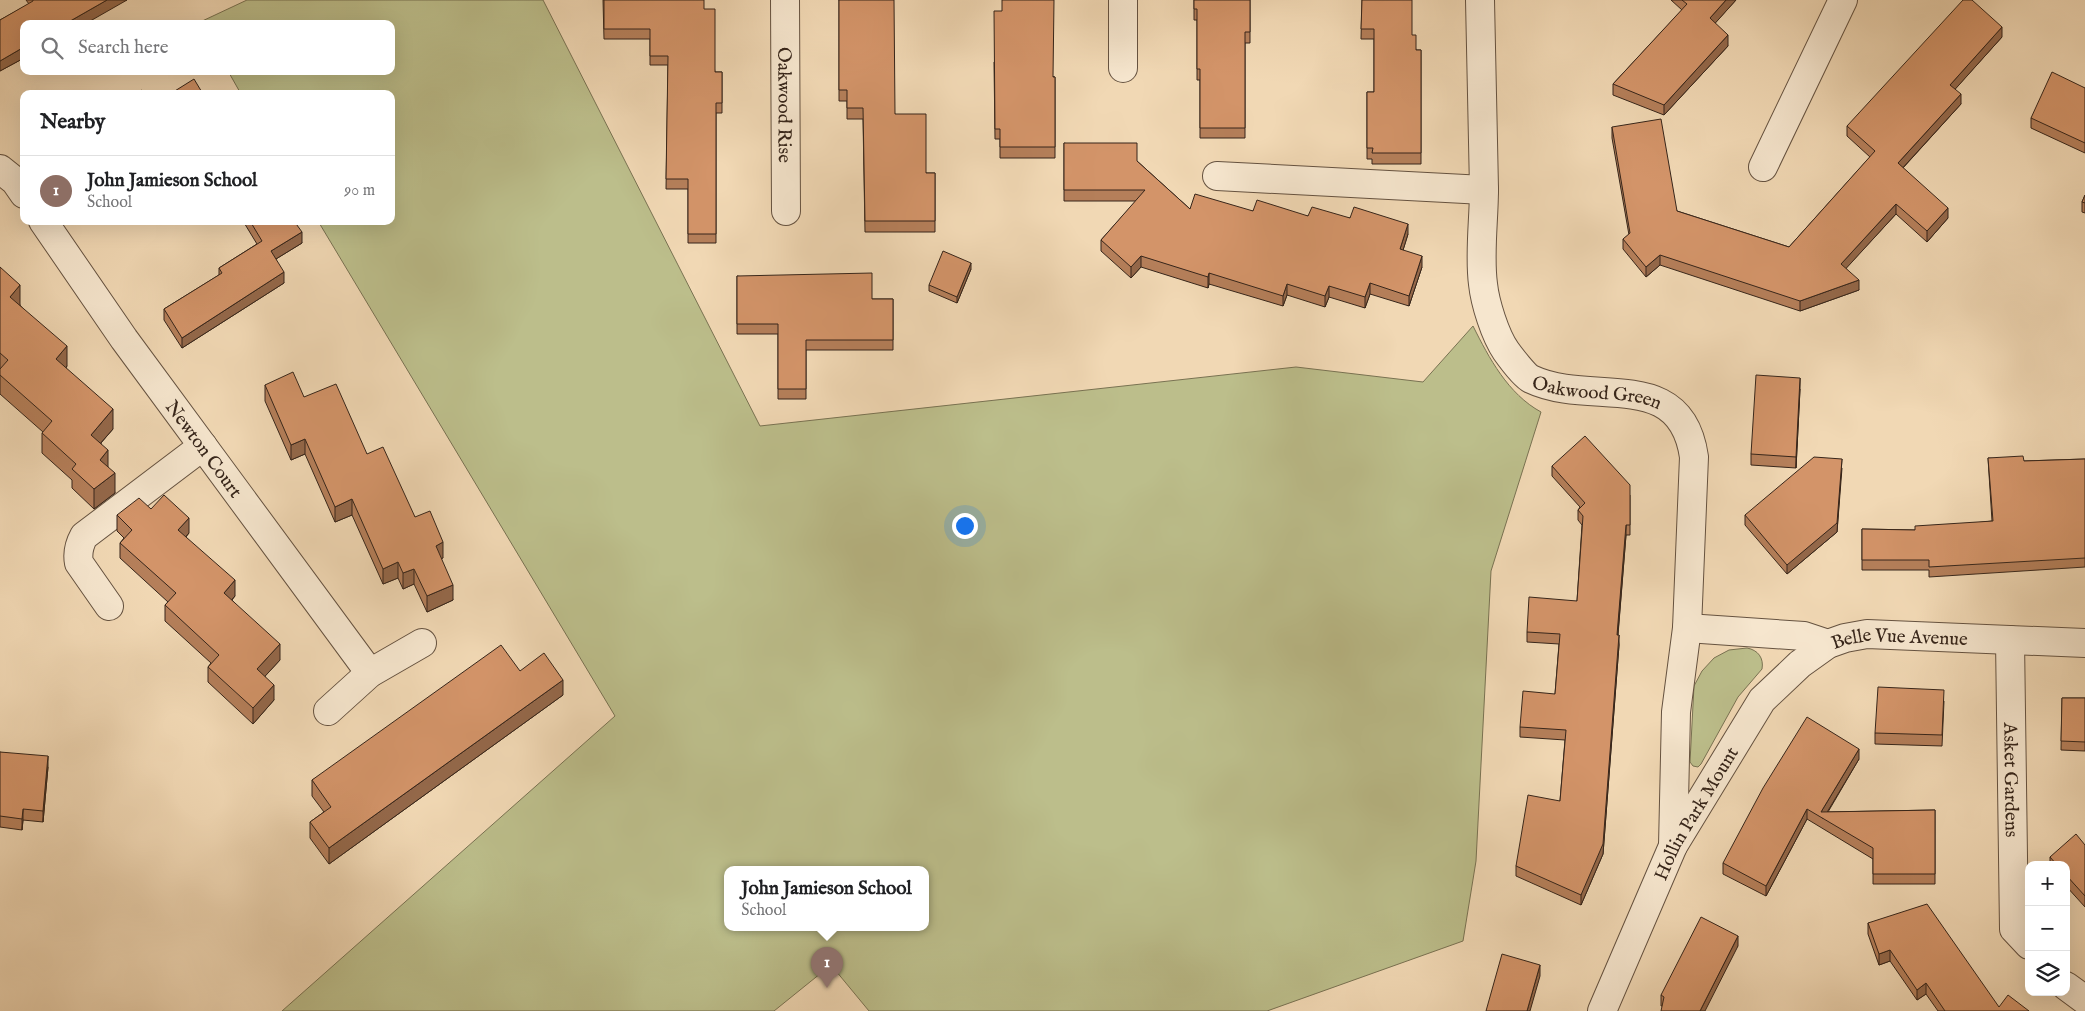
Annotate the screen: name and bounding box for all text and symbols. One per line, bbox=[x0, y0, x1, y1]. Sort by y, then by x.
search box bbox=[20, 20, 395, 75]
icon: search bbox=[38, 34, 66, 62]
text: Search here bbox=[78, 36, 169, 60]
street label: Oakwood Rise bbox=[771, 47, 796, 163]
text: Nearby bbox=[40, 109, 105, 136]
text: John Jamieson School bbox=[87, 169, 257, 193]
text: 1 bbox=[53, 181, 59, 201]
text: 90 m bbox=[344, 181, 375, 201]
text: School bbox=[87, 193, 132, 213]
street label: Oakwood Green bbox=[1528, 371, 1665, 416]
street label: Newton Court bbox=[159, 396, 247, 503]
your location bbox=[952, 513, 978, 539]
street label: Belle Vue Avenue bbox=[1828, 623, 1969, 656]
street label: Asket Gardens bbox=[1997, 721, 2023, 838]
street label: Hollin Park Mount bbox=[1650, 742, 1745, 885]
map controls bbox=[2025, 861, 2070, 996]
button: + bbox=[2025, 861, 2070, 906]
popup bbox=[724, 866, 929, 931]
text: John Jamieson School bbox=[741, 877, 912, 901]
text: School bbox=[741, 901, 786, 921]
button: − bbox=[2025, 906, 2070, 951]
pin: 1 bbox=[811, 947, 843, 988]
button: layers bbox=[2025, 951, 2070, 996]

